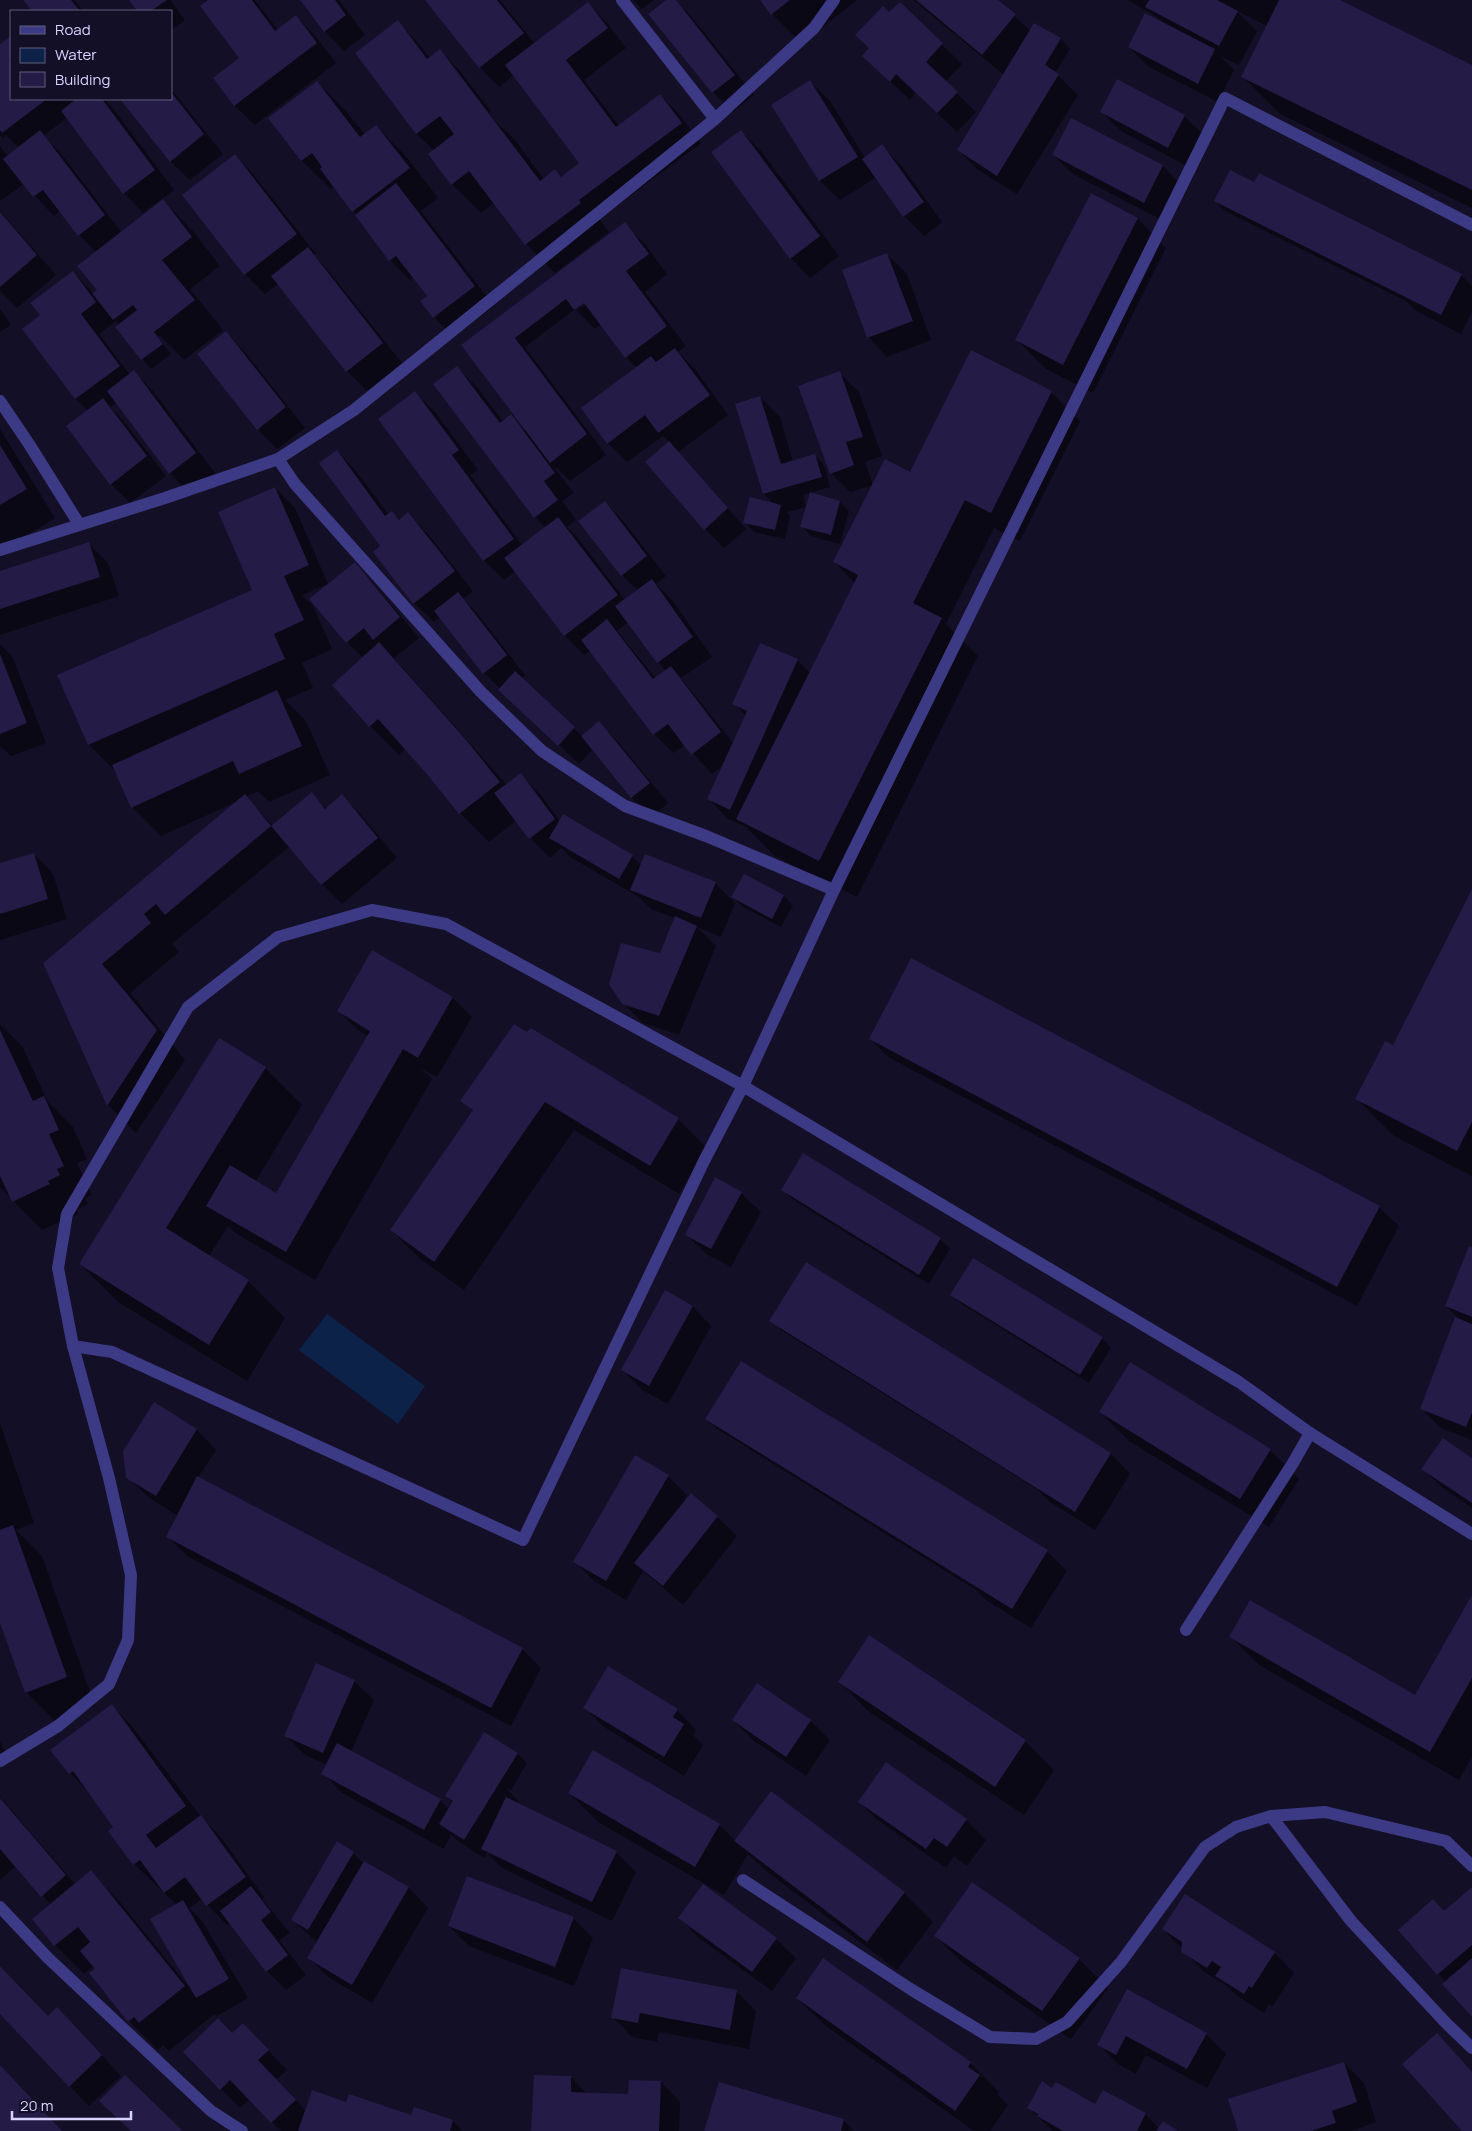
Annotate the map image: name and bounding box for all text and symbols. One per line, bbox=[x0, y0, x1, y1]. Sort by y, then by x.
legend bbox=[10, 10, 172, 100]
text: Road bbox=[55, 19, 91, 40]
text: Water bbox=[55, 44, 97, 65]
text: Building bbox=[55, 69, 110, 90]
scale bar bbox=[12, 2088, 131, 2120]
text: 20 m bbox=[20, 2095, 53, 2116]

